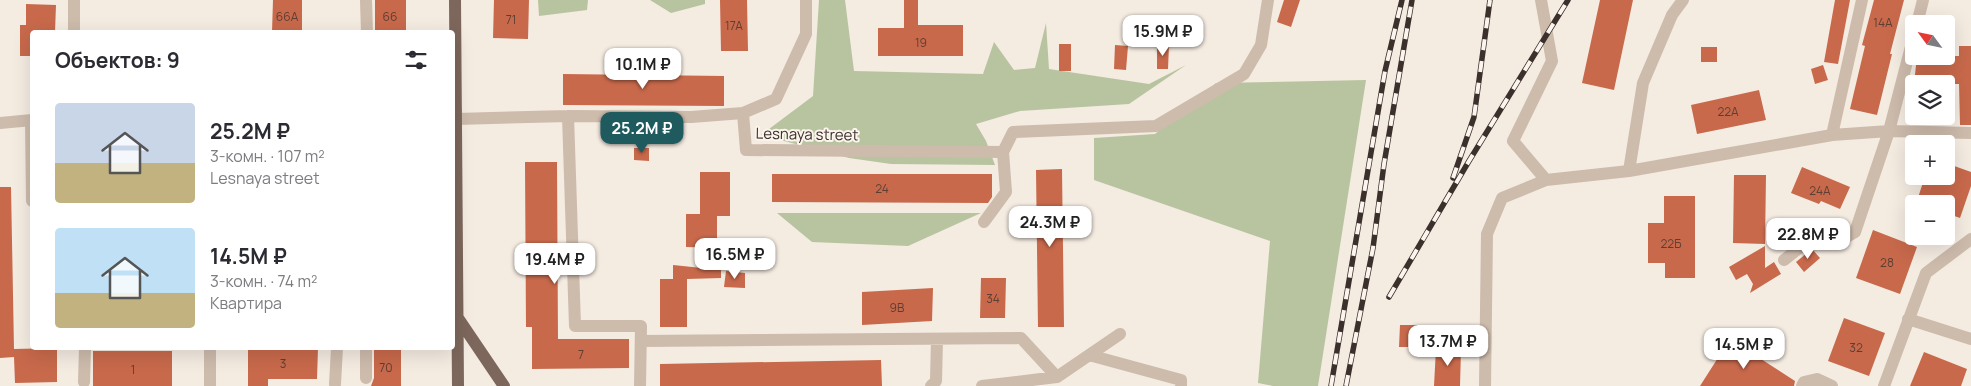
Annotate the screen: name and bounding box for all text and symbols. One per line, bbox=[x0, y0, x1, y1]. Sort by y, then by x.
house number: 66А bbox=[276, 8, 299, 25]
house number: 66 bbox=[383, 8, 397, 25]
house number: 71 bbox=[506, 11, 516, 28]
house number: 14А bbox=[1873, 14, 1893, 31]
pin: 15.9M ₽ bbox=[1117, 15, 1209, 57]
north arrow bbox=[1905, 15, 1955, 65]
map controls bbox=[1905, 15, 1955, 245]
house number: 17А bbox=[725, 17, 743, 34]
text: 15.9M ₽ bbox=[1133, 20, 1193, 42]
house number: 19 bbox=[915, 34, 927, 51]
text: Объектов: 9 bbox=[55, 46, 180, 74]
icon: filters bbox=[402, 46, 430, 74]
pin: 10.1M ₽ bbox=[597, 48, 689, 90]
text: 10.1M ₽ bbox=[615, 53, 671, 75]
button: layers bbox=[1905, 75, 1955, 125]
house number: 22А bbox=[1717, 103, 1739, 120]
pin: 25.2M ₽ bbox=[596, 112, 688, 154]
text: 25.2M ₽ bbox=[210, 117, 290, 145]
text: 25.2M ₽ bbox=[611, 117, 673, 139]
icon: home bbox=[95, 123, 155, 183]
street label: Lesnaya street bbox=[755, 123, 859, 145]
button: + bbox=[1905, 135, 1955, 185]
text: 3-комн. · 107 m² bbox=[210, 145, 325, 167]
text: Lesnaya street bbox=[210, 167, 320, 189]
house number: 24 bbox=[875, 180, 889, 197]
house number: 24А bbox=[1809, 182, 1831, 199]
button: − bbox=[1905, 195, 1955, 245]
pin: 24.3M ₽ bbox=[1004, 206, 1096, 248]
text: 24.3M ₽ bbox=[1020, 211, 1080, 233]
pin: 22.8M ₽ bbox=[1762, 218, 1854, 260]
text: 22.8M ₽ bbox=[1777, 223, 1839, 245]
house number: 22Б bbox=[1661, 235, 1681, 252]
pin: 16.5M ₽ bbox=[689, 238, 781, 280]
text: 14.5M ₽ bbox=[210, 242, 287, 270]
pin: 19.4M ₽ bbox=[509, 242, 601, 285]
text: 16.5M ₽ bbox=[705, 243, 765, 265]
icon: home bbox=[95, 248, 155, 308]
text: 19.4M ₽ bbox=[525, 248, 585, 270]
house number: 28 bbox=[1880, 254, 1894, 271]
text: 3-комн. · 74 m² bbox=[210, 270, 317, 292]
house number: 34 bbox=[986, 290, 1000, 307]
text: Квартира bbox=[210, 292, 282, 314]
house number: 9В bbox=[890, 299, 904, 316]
pin: 13.7M ₽ bbox=[1402, 324, 1494, 367]
pin: 14.5M ₽ bbox=[1698, 328, 1790, 370]
text: 13.7M ₽ bbox=[1419, 330, 1477, 352]
text: 14.5M ₽ bbox=[1715, 333, 1773, 355]
house number: 32 bbox=[1849, 339, 1863, 356]
house number: 7 bbox=[578, 346, 584, 363]
house number: 3 bbox=[280, 355, 286, 372]
house number: 70 bbox=[379, 359, 393, 376]
house number: 1 bbox=[131, 361, 135, 378]

